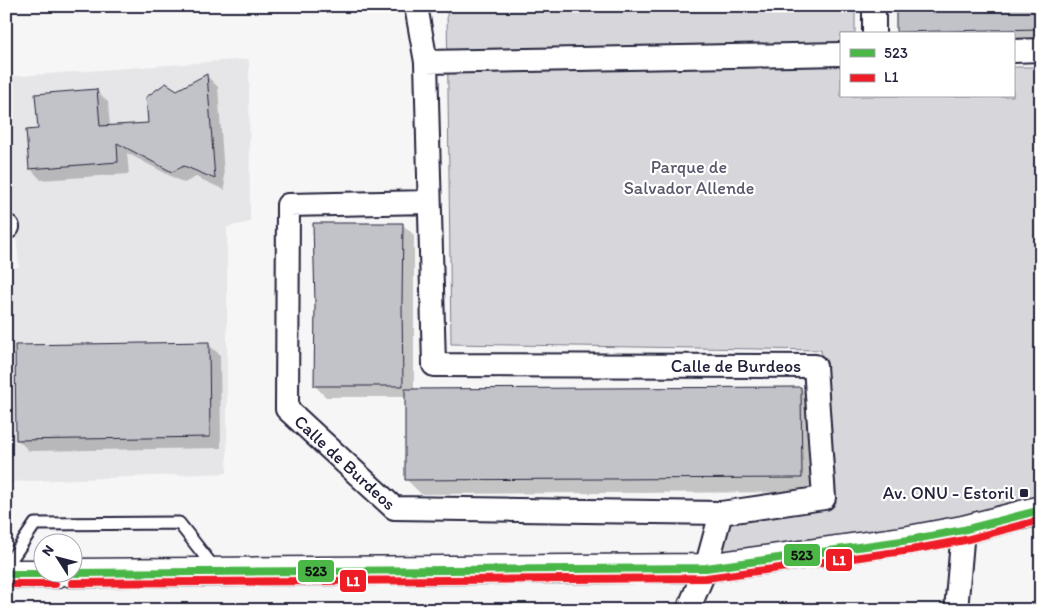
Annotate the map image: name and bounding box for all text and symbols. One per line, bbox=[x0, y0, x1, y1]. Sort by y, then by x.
legend bbox=[840, 32, 1014, 98]
text: 523 bbox=[884, 44, 908, 62]
text: L1 bbox=[884, 68, 899, 86]
park label: Parque de Salvador Allende bbox=[624, 156, 754, 199]
street label: Calle de Burdeos bbox=[671, 355, 801, 377]
street label: Calle de Burdeos bbox=[290, 410, 400, 515]
place label: Av. ONU - Estoril bbox=[883, 482, 1014, 504]
marker: Av. ONU - Estoril bbox=[1018, 487, 1030, 499]
north arrow bbox=[32, 534, 82, 584]
text: N bbox=[38, 542, 58, 559]
line badge: 523 bbox=[783, 543, 821, 567]
text: 523 bbox=[791, 547, 814, 564]
line badge: L1 bbox=[825, 548, 853, 572]
text: L1 bbox=[832, 552, 846, 569]
line badge: 523 bbox=[297, 559, 335, 583]
text: 523 bbox=[305, 563, 328, 580]
line badge: L1 bbox=[339, 569, 367, 593]
text: L1 bbox=[346, 573, 360, 590]

